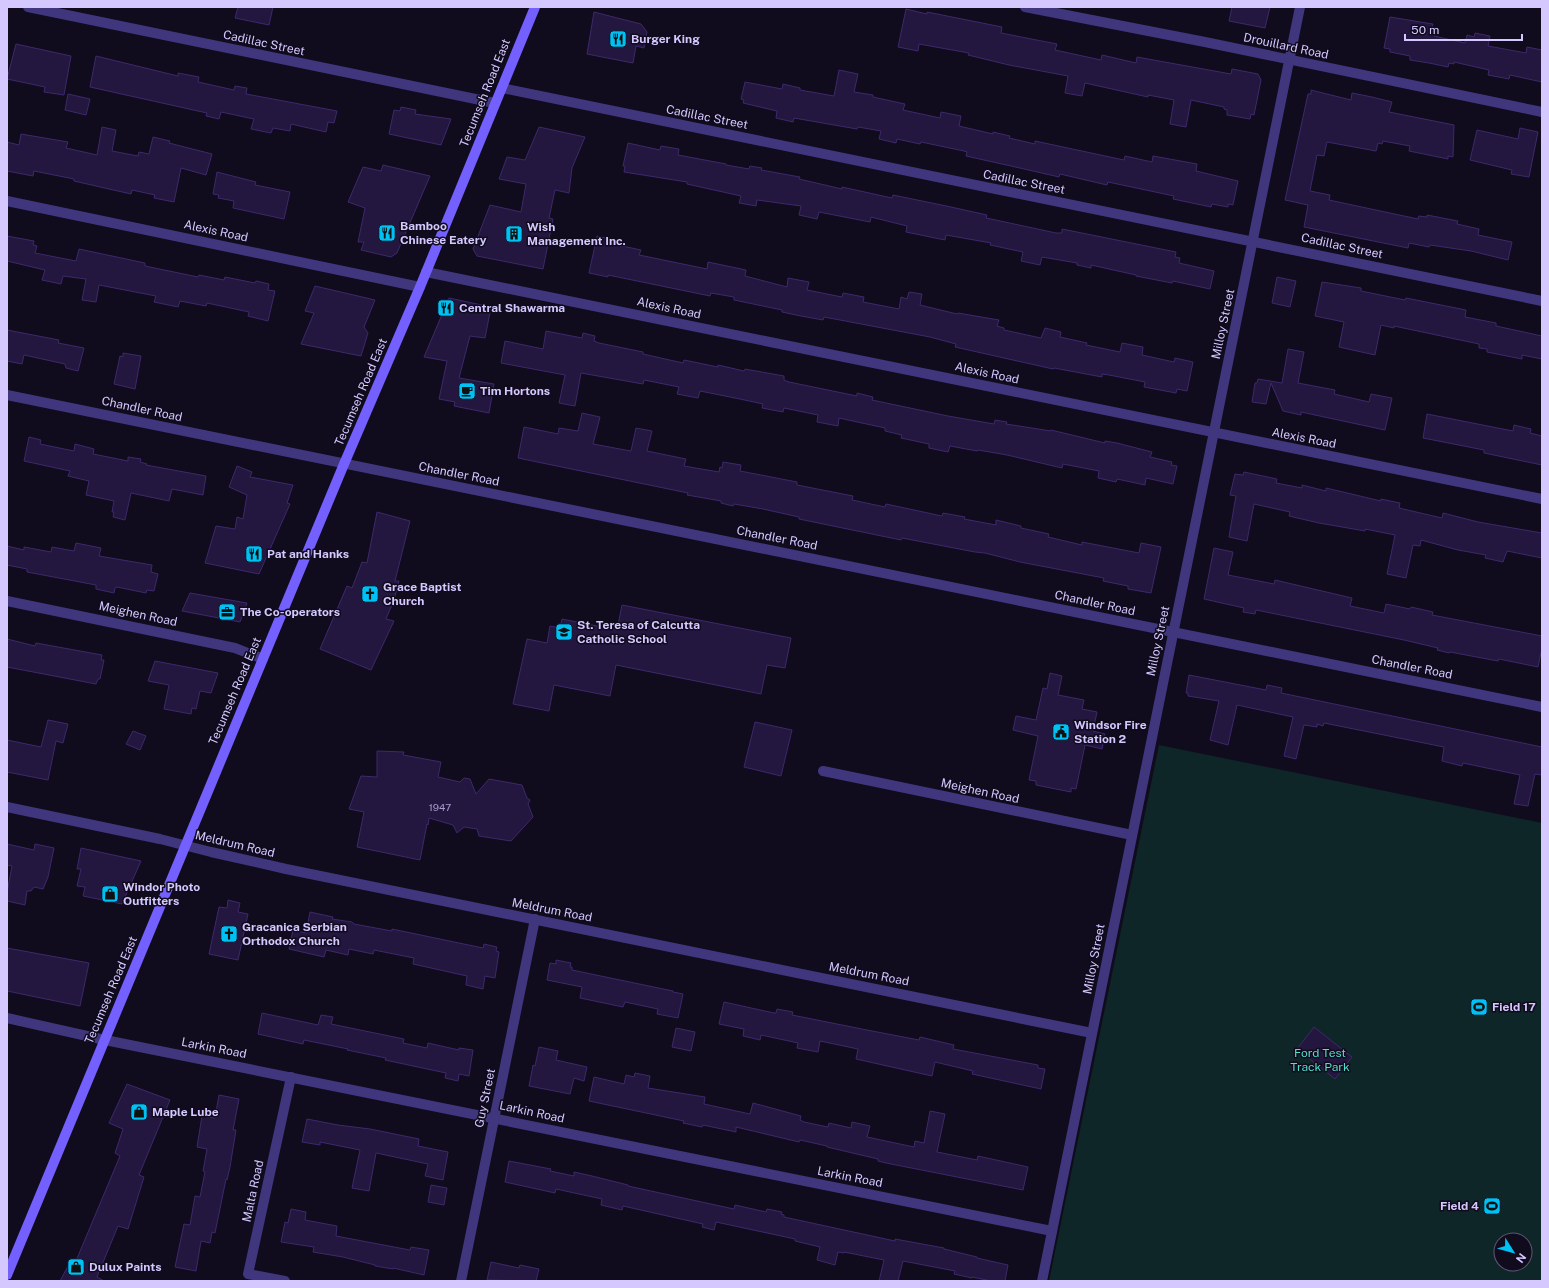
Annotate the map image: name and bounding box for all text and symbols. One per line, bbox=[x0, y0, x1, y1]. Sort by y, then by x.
scale bar bbox=[1405, 16, 1522, 42]
text: 50 m bbox=[1411, 23, 1439, 37]
street label: Cadillac Street bbox=[222, 28, 306, 59]
restaurant icon: Burger King bbox=[608, 29, 628, 49]
street label: Drouillard Road bbox=[1242, 30, 1330, 62]
place label: Burger King bbox=[631, 32, 700, 46]
street label: Tecumseh Road East bbox=[457, 37, 513, 149]
street label: Cadillac Street bbox=[665, 102, 749, 132]
street label: Cadillac Street bbox=[982, 167, 1066, 197]
street label: Alexis Road bbox=[183, 217, 249, 245]
place label: Bamboo Chinese Eatery bbox=[400, 219, 487, 247]
place label: Wish Management Inc. bbox=[527, 220, 626, 248]
restaurant icon: Bamboo Chinese Eatery bbox=[377, 223, 397, 243]
building icon: Wish Management Inc. bbox=[504, 224, 524, 244]
street label: Cadillac Street bbox=[1300, 231, 1384, 262]
street label: Milloy Street bbox=[1209, 287, 1237, 360]
street label: Alexis Road bbox=[636, 294, 702, 322]
restaurant icon: Central Shawarma bbox=[436, 298, 456, 318]
place label: Central Shawarma bbox=[459, 301, 565, 315]
street label: Tecumseh Road East bbox=[332, 336, 390, 448]
street label: Alexis Road bbox=[954, 359, 1020, 387]
cafe icon: Tim Hortons bbox=[457, 381, 477, 401]
place label: Tim Hortons bbox=[480, 384, 550, 398]
street label: Chandler Road bbox=[100, 394, 184, 424]
street label: Alexis Road bbox=[1271, 425, 1337, 451]
street label: Chandler Road bbox=[417, 459, 501, 489]
street label: Chandler Road bbox=[735, 523, 819, 553]
restaurant icon: Pat and Hanks bbox=[244, 544, 264, 564]
place label: Pat and Hanks bbox=[267, 547, 349, 561]
place label: Grace Baptist Church bbox=[383, 580, 461, 608]
church icon: Grace Baptist Church bbox=[360, 584, 380, 604]
street label: Chandler Road bbox=[1053, 588, 1137, 618]
street label: Meighen Road bbox=[98, 599, 178, 629]
office icon: The Co-operators bbox=[217, 602, 237, 622]
street label: Milloy Street bbox=[1144, 604, 1172, 677]
place label: The Co-operators bbox=[240, 605, 340, 619]
place label: St. Teresa of Calcutta Catholic School bbox=[577, 618, 700, 646]
school or university icon: St. Teresa of Calcutta Catholic School bbox=[554, 622, 574, 642]
street label: Tecumseh Road East bbox=[206, 635, 264, 747]
street label: Chandler Road bbox=[1370, 652, 1454, 682]
place label: Windsor Fire Station 2 bbox=[1074, 718, 1147, 746]
public building icon: Windsor Fire Station 2 bbox=[1051, 722, 1071, 742]
street label: Meighen Road bbox=[940, 776, 1020, 806]
house number: 1947 bbox=[429, 801, 451, 813]
street label: Meldrum Road bbox=[194, 828, 276, 860]
place label: Windor Photo Outfitters bbox=[123, 880, 200, 908]
shop icon: Windor Photo Outfitters bbox=[100, 884, 120, 904]
street label: Meldrum Road bbox=[511, 895, 593, 925]
place label: Gracanica Serbian Orthodox Church bbox=[242, 920, 347, 948]
street label: Milloy Street bbox=[1080, 922, 1108, 995]
church icon: Gracanica Serbian Orthodox Church bbox=[219, 924, 239, 944]
street label: Tecumseh Road East bbox=[82, 934, 140, 1046]
street label: Meldrum Road bbox=[828, 959, 910, 989]
sports icon: Field 17 bbox=[1469, 997, 1489, 1017]
place label: Field 17 bbox=[1492, 1000, 1536, 1014]
street label: Larkin Road bbox=[180, 1035, 248, 1061]
park label: Ford Test Track Park bbox=[1290, 1046, 1350, 1074]
street label: Guy Street bbox=[472, 1067, 498, 1129]
street label: Larkin Road bbox=[498, 1098, 566, 1126]
shop icon: Maple Lube bbox=[129, 1102, 149, 1122]
place label: Maple Lube bbox=[152, 1105, 219, 1119]
street label: Malta Road bbox=[240, 1159, 266, 1223]
street label: Larkin Road bbox=[816, 1164, 884, 1190]
sports icon: Field 4 bbox=[1482, 1196, 1502, 1216]
place label: Field 4 bbox=[1440, 1199, 1479, 1213]
north arrow bbox=[1493, 1232, 1533, 1272]
text: N bbox=[1514, 1251, 1528, 1265]
shop icon: Dulux Paints bbox=[66, 1257, 86, 1277]
place label: Dulux Paints bbox=[89, 1260, 161, 1274]

